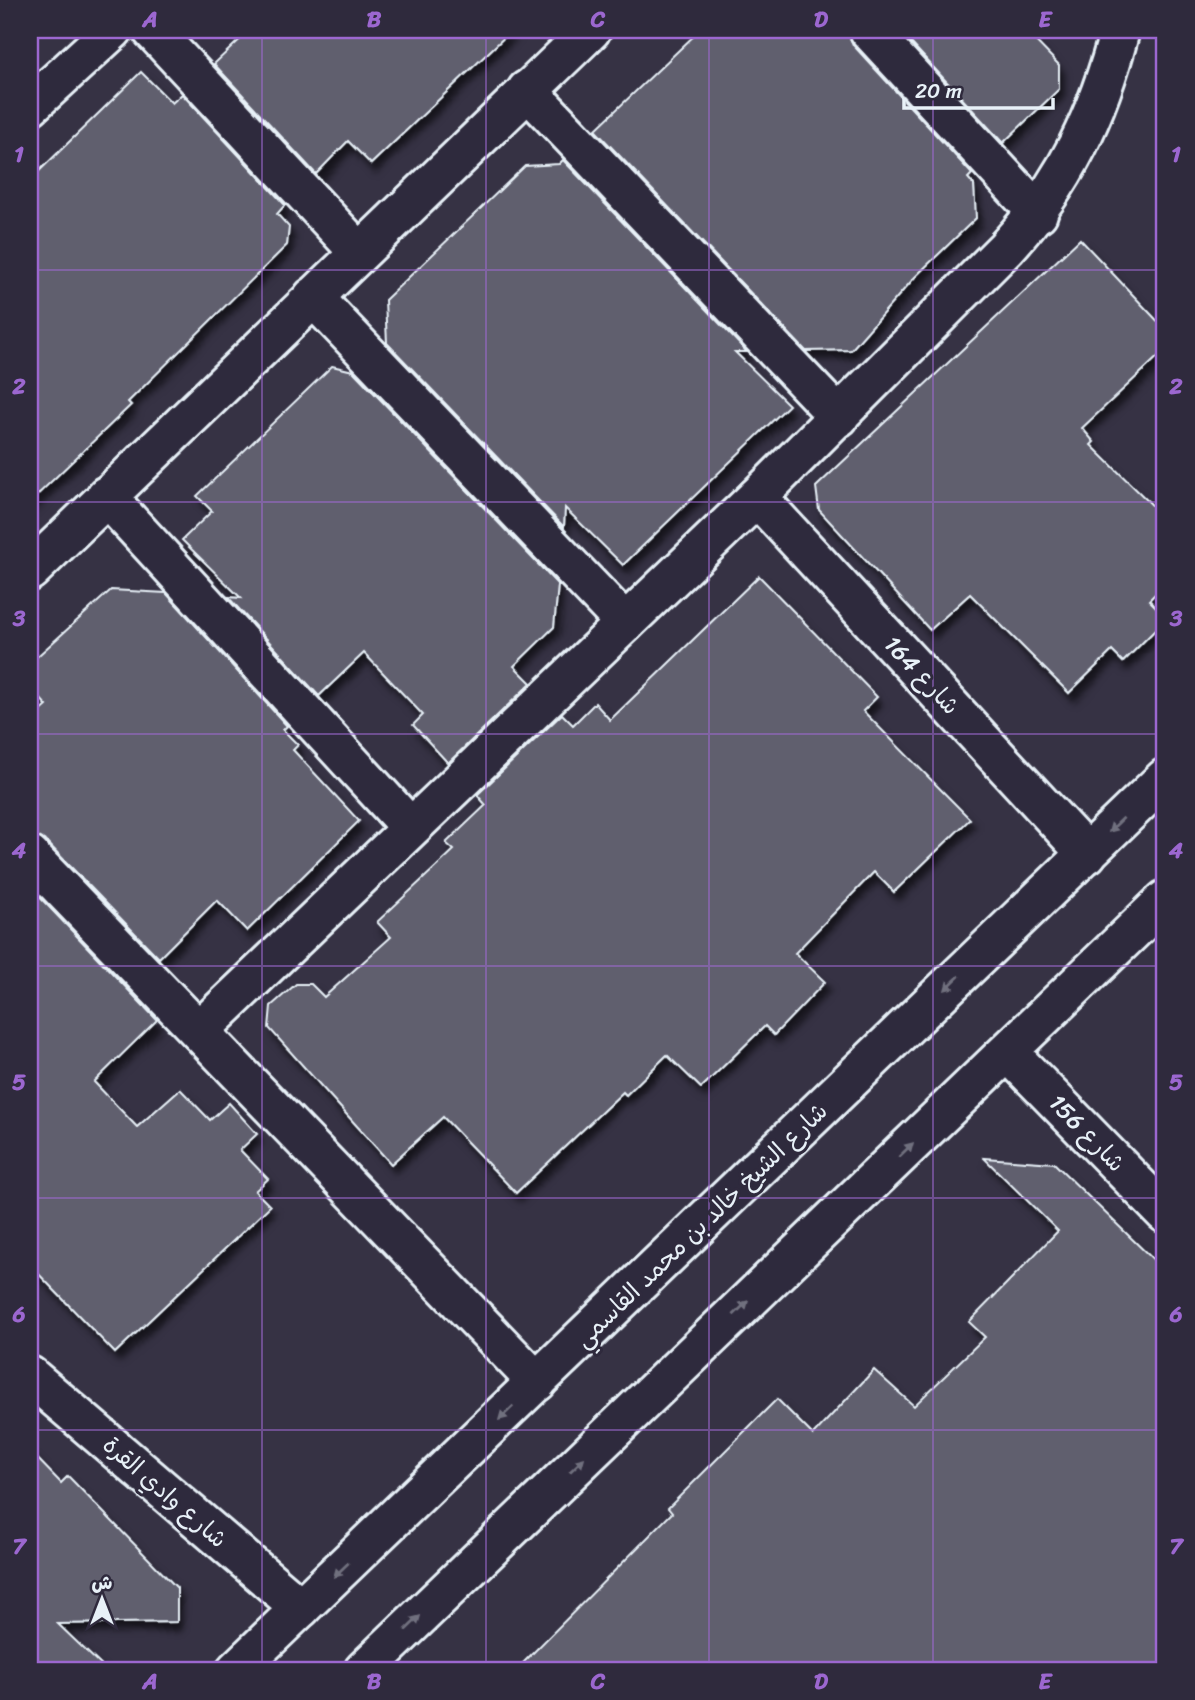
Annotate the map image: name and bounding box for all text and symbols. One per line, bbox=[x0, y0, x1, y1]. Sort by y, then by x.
text: A bbox=[141, 0, 158, 40]
text: B bbox=[367, 0, 382, 40]
text: C bbox=[590, 0, 606, 40]
text: D bbox=[814, 0, 829, 40]
text: E bbox=[1039, 0, 1054, 40]
scale bar bbox=[904, 66, 1053, 110]
text: 20 m bbox=[915, 72, 962, 110]
text: 1 bbox=[14, 134, 24, 175]
text: 1 bbox=[1171, 134, 1181, 175]
text: 2 bbox=[11, 366, 26, 407]
text: 2 bbox=[1168, 366, 1183, 407]
text: 3 bbox=[12, 598, 26, 639]
text: 3 bbox=[1169, 598, 1183, 639]
street label: شارع 164 bbox=[874, 625, 970, 725]
one-way arrow bbox=[1108, 817, 1125, 833]
text: 4 bbox=[11, 830, 27, 871]
text: 4 bbox=[1168, 830, 1184, 871]
one-way arrow bbox=[944, 975, 961, 991]
text: 5 bbox=[12, 1062, 26, 1103]
text: 5 bbox=[1169, 1062, 1183, 1103]
street label: شارع 156 bbox=[1038, 1084, 1136, 1182]
street label: شارع الشيخ خالد بن محمد القاسمي bbox=[564, 1092, 838, 1358]
one-way arrow bbox=[897, 1142, 914, 1159]
text: 6 bbox=[11, 1294, 26, 1335]
text: 6 bbox=[1168, 1294, 1183, 1335]
one-way arrow bbox=[733, 1299, 750, 1316]
one-way arrow bbox=[497, 1404, 514, 1421]
street label: شارع وادي القرة bbox=[93, 1425, 237, 1559]
one-way arrow bbox=[568, 1458, 585, 1474]
text: 7 bbox=[12, 1526, 27, 1567]
text: 7 bbox=[1169, 1526, 1184, 1567]
one-way arrow bbox=[333, 1561, 350, 1577]
north arrow bbox=[66, 1564, 136, 1634]
text: ش bbox=[92, 1566, 113, 1599]
one-way arrow bbox=[404, 1615, 422, 1631]
text: A bbox=[141, 1661, 158, 1700]
text: B bbox=[367, 1661, 382, 1700]
text: C bbox=[590, 1661, 606, 1700]
text: D bbox=[814, 1661, 829, 1700]
text: E bbox=[1039, 1661, 1054, 1700]

